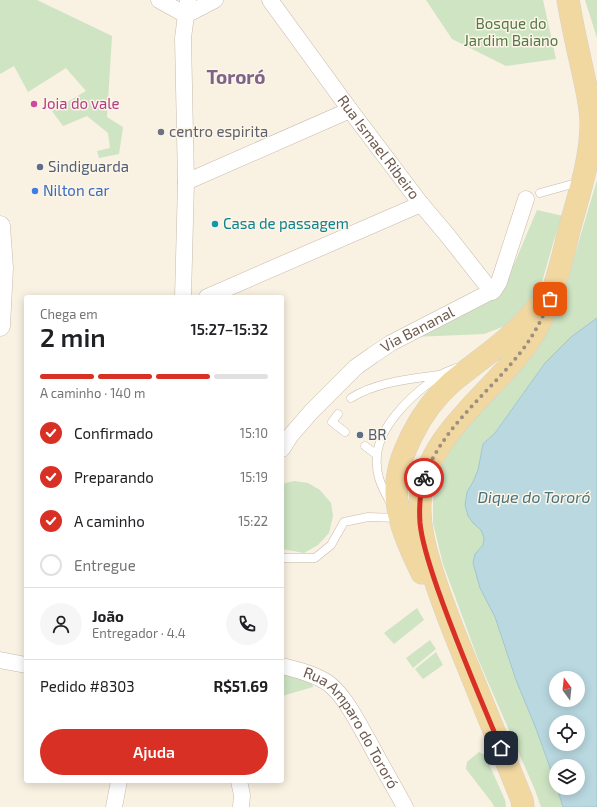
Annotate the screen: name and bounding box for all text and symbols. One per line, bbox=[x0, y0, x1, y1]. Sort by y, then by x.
park label: Bosque do Jardim Baiano bbox=[464, 14, 558, 49]
district label: Tororó bbox=[206, 65, 266, 88]
street label: Rua Ismael Ribeiro bbox=[334, 91, 424, 202]
place label: Joia do vale bbox=[42, 94, 120, 112]
marker: Joia do vale bbox=[29, 99, 39, 109]
place label: centro espirita bbox=[169, 122, 268, 140]
marker: centro espirita bbox=[156, 127, 166, 137]
place label: Sindiguarda bbox=[48, 157, 129, 175]
marker: Sindiguarda bbox=[35, 162, 45, 172]
place label: Nilton car bbox=[43, 181, 110, 199]
marker: Nilton car bbox=[30, 186, 40, 196]
place label: Casa de passagem bbox=[223, 214, 349, 232]
marker: Casa de passagem bbox=[210, 219, 220, 229]
pin bbox=[533, 282, 567, 316]
icon: bag bbox=[539, 288, 561, 310]
street label: Via Bananal bbox=[377, 302, 457, 355]
text: Chega em bbox=[40, 306, 98, 322]
text: 15:27–15:32 bbox=[190, 320, 268, 338]
text: 2 min bbox=[40, 321, 106, 352]
text: A caminho · 140 m bbox=[40, 385, 145, 401]
icon: check bbox=[40, 422, 62, 444]
text: Confirmado bbox=[74, 424, 153, 442]
text: 15:10 bbox=[240, 425, 268, 441]
place label: BR bbox=[368, 425, 387, 443]
marker: BR bbox=[355, 430, 365, 440]
courier bbox=[404, 458, 444, 498]
icon: check bbox=[40, 466, 62, 488]
icon: bike bbox=[413, 467, 435, 489]
text: Preparando bbox=[74, 468, 154, 486]
text: 15:19 bbox=[240, 469, 268, 485]
water label: Dique do Tororó bbox=[477, 487, 591, 506]
icon: check bbox=[40, 510, 62, 532]
text: A caminho bbox=[74, 512, 145, 530]
text: 15:22 bbox=[238, 513, 268, 529]
text: Entregue bbox=[74, 556, 136, 574]
button: person bbox=[40, 603, 82, 645]
button: phone bbox=[226, 603, 268, 645]
text: João bbox=[92, 607, 124, 625]
text: Entregador · 4.4 bbox=[92, 625, 186, 641]
street label: Rua Amparo do Tororó bbox=[301, 663, 403, 791]
north arrow bbox=[549, 671, 585, 707]
map controls bbox=[549, 671, 585, 795]
text: Pedido #8303 bbox=[40, 677, 135, 695]
text: R$51.69 bbox=[213, 677, 268, 695]
button: locate bbox=[549, 715, 585, 751]
button: Ajuda bbox=[40, 729, 268, 775]
pin bbox=[484, 731, 518, 765]
icon: home bbox=[490, 737, 512, 759]
button: layers bbox=[549, 759, 585, 795]

